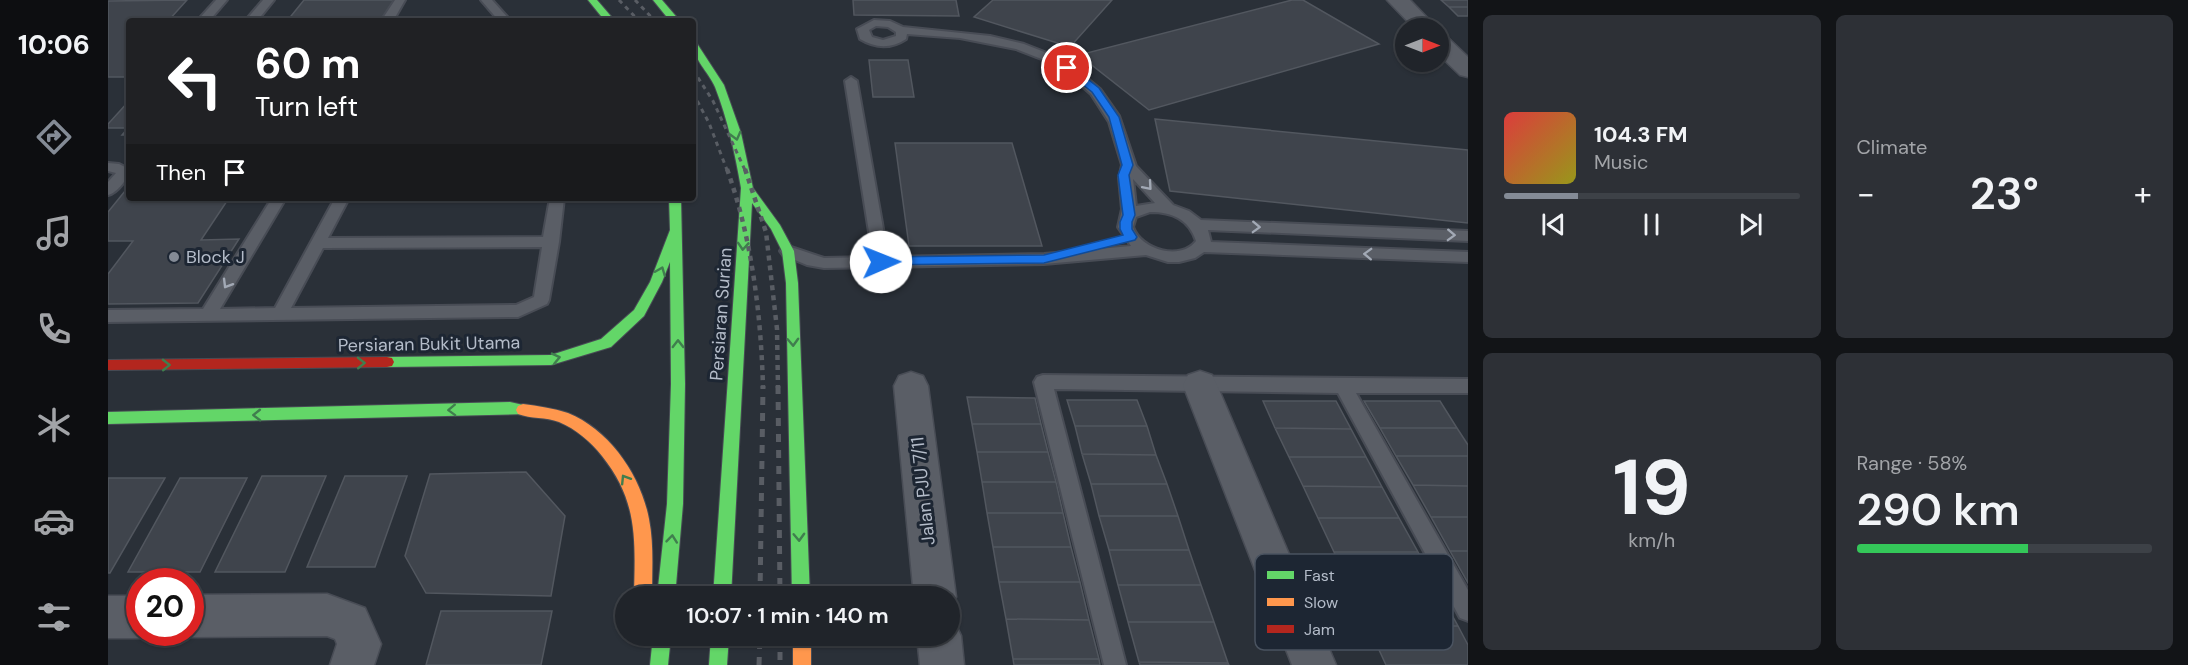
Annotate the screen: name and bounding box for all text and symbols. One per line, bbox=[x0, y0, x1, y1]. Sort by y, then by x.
north arrow bbox=[1395, 18, 1449, 72]
map controls bbox=[1395, 18, 1449, 72]
text: 10:06 bbox=[18, 27, 90, 62]
text: 60 m bbox=[255, 36, 361, 91]
icon: left bbox=[156, 42, 234, 120]
pin bbox=[1041, 42, 1092, 93]
icon: arrive bbox=[1050, 51, 1083, 84]
text: Turn left bbox=[255, 89, 358, 124]
icon: directions bbox=[33, 116, 75, 158]
text: 104.3 FM bbox=[1594, 120, 1688, 149]
one-way arrow bbox=[728, 131, 741, 141]
text: Climate bbox=[1857, 134, 1927, 160]
text: Music bbox=[1594, 149, 1649, 175]
icon: arrive bbox=[218, 156, 251, 189]
text: Then bbox=[156, 158, 206, 187]
text: 23° bbox=[1970, 164, 2039, 223]
text: − bbox=[1857, 172, 1875, 215]
text: + bbox=[2134, 172, 2152, 215]
one-way arrow bbox=[1141, 179, 1152, 190]
icon: previous bbox=[1537, 208, 1570, 241]
icon: pause bbox=[1635, 208, 1668, 241]
icon: next bbox=[1734, 208, 1767, 241]
icon: music bbox=[33, 212, 75, 254]
one-way arrow bbox=[1252, 221, 1261, 234]
one-way arrow bbox=[1447, 229, 1456, 242]
position arrow bbox=[849, 230, 913, 294]
one-way arrow bbox=[737, 242, 750, 251]
place label: Block J bbox=[186, 245, 245, 269]
street label: Persiaran Surian bbox=[704, 247, 738, 381]
one-way arrow bbox=[1363, 247, 1372, 260]
marker: Block J bbox=[167, 250, 181, 264]
one-way arrow bbox=[654, 267, 666, 278]
one-way arrow bbox=[222, 278, 234, 288]
icon: phone bbox=[33, 308, 75, 350]
street label: Persiaran Bukit Utama bbox=[338, 330, 520, 358]
one-way arrow bbox=[787, 337, 800, 346]
one-way arrow bbox=[672, 340, 684, 349]
one-way arrow bbox=[551, 352, 561, 365]
one-way arrow bbox=[357, 357, 366, 369]
one-way arrow bbox=[162, 359, 171, 371]
one-way arrow bbox=[447, 403, 456, 416]
icon: climate bbox=[33, 404, 75, 446]
one-way arrow bbox=[252, 409, 261, 422]
street label: Jalan PJU 7/11 bbox=[905, 436, 941, 546]
text: 19 bbox=[1613, 437, 1691, 538]
text: Range · 58% bbox=[1857, 450, 1967, 476]
one-way arrow bbox=[621, 475, 633, 485]
text: 290 km bbox=[1857, 480, 2020, 539]
icon: car bbox=[33, 500, 75, 542]
text: km/h bbox=[1628, 527, 1675, 553]
one-way arrow bbox=[793, 532, 805, 541]
one-way arrow bbox=[665, 534, 678, 543]
legend bbox=[1255, 554, 1453, 650]
text: Fast bbox=[1304, 565, 1335, 586]
speed limit sign: 20 bbox=[126, 568, 204, 646]
text: Slow bbox=[1304, 592, 1338, 613]
icon: filters bbox=[33, 596, 75, 638]
text: 10:07 · 1 min · 140 m bbox=[686, 601, 889, 630]
text: Jam bbox=[1304, 619, 1335, 640]

